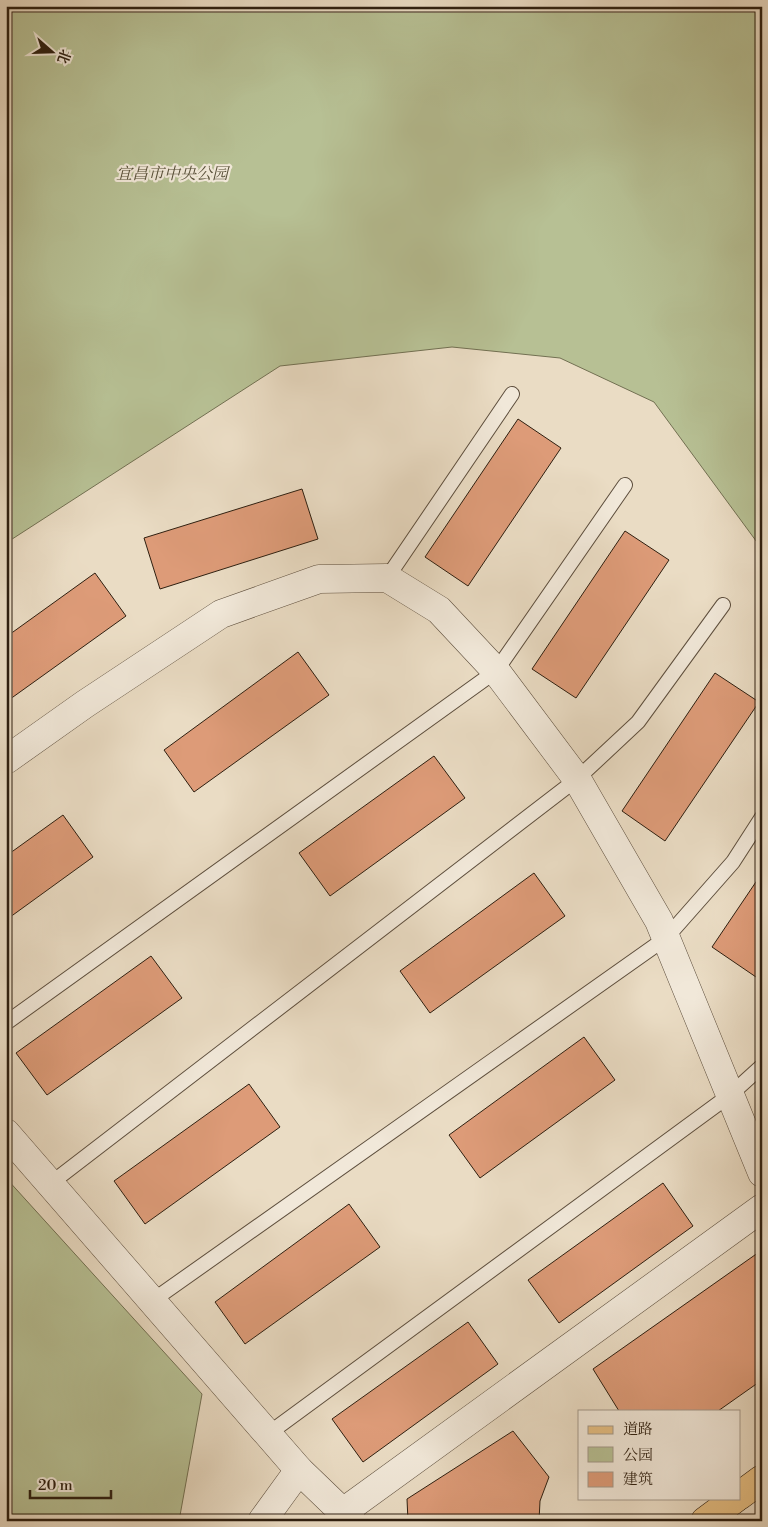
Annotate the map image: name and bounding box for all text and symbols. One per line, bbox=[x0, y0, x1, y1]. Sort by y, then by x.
north arrow bbox=[28, 28, 78, 78]
text: 北 bbox=[52, 46, 74, 66]
park label: 宜昌市中央公园 bbox=[116, 164, 231, 184]
legend bbox=[578, 1410, 740, 1500]
text: 道路 bbox=[623, 1420, 653, 1439]
text: 公园 bbox=[623, 1446, 653, 1465]
scale bar bbox=[30, 1467, 111, 1499]
text: 建筑 bbox=[623, 1470, 653, 1489]
text: 20 m bbox=[38, 1476, 73, 1495]

